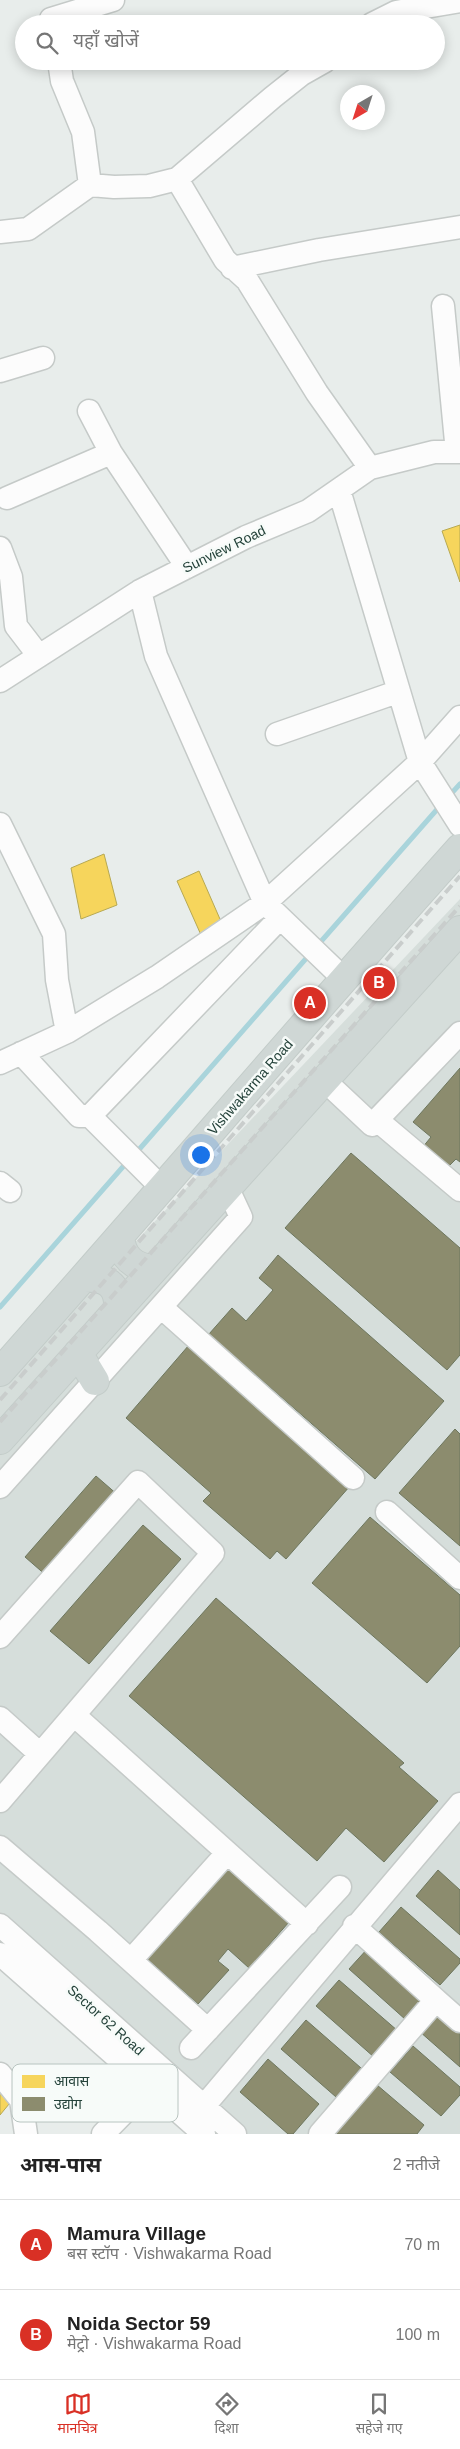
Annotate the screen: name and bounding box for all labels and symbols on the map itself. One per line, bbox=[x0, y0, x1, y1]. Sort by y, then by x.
north arrow bbox=[340, 85, 385, 130]
street label: Sunview Road bbox=[180, 522, 268, 576]
pin: B bbox=[363, 964, 395, 1002]
pin: A bbox=[294, 984, 326, 1022]
street label: Vishwakarma Road bbox=[204, 1036, 296, 1138]
your location bbox=[188, 1142, 214, 1168]
street label: Sector 62 Road bbox=[64, 1982, 148, 2058]
legend bbox=[12, 2064, 178, 2122]
text: आवास bbox=[54, 2073, 90, 2089]
text: उद्योग bbox=[54, 2096, 83, 2112]

